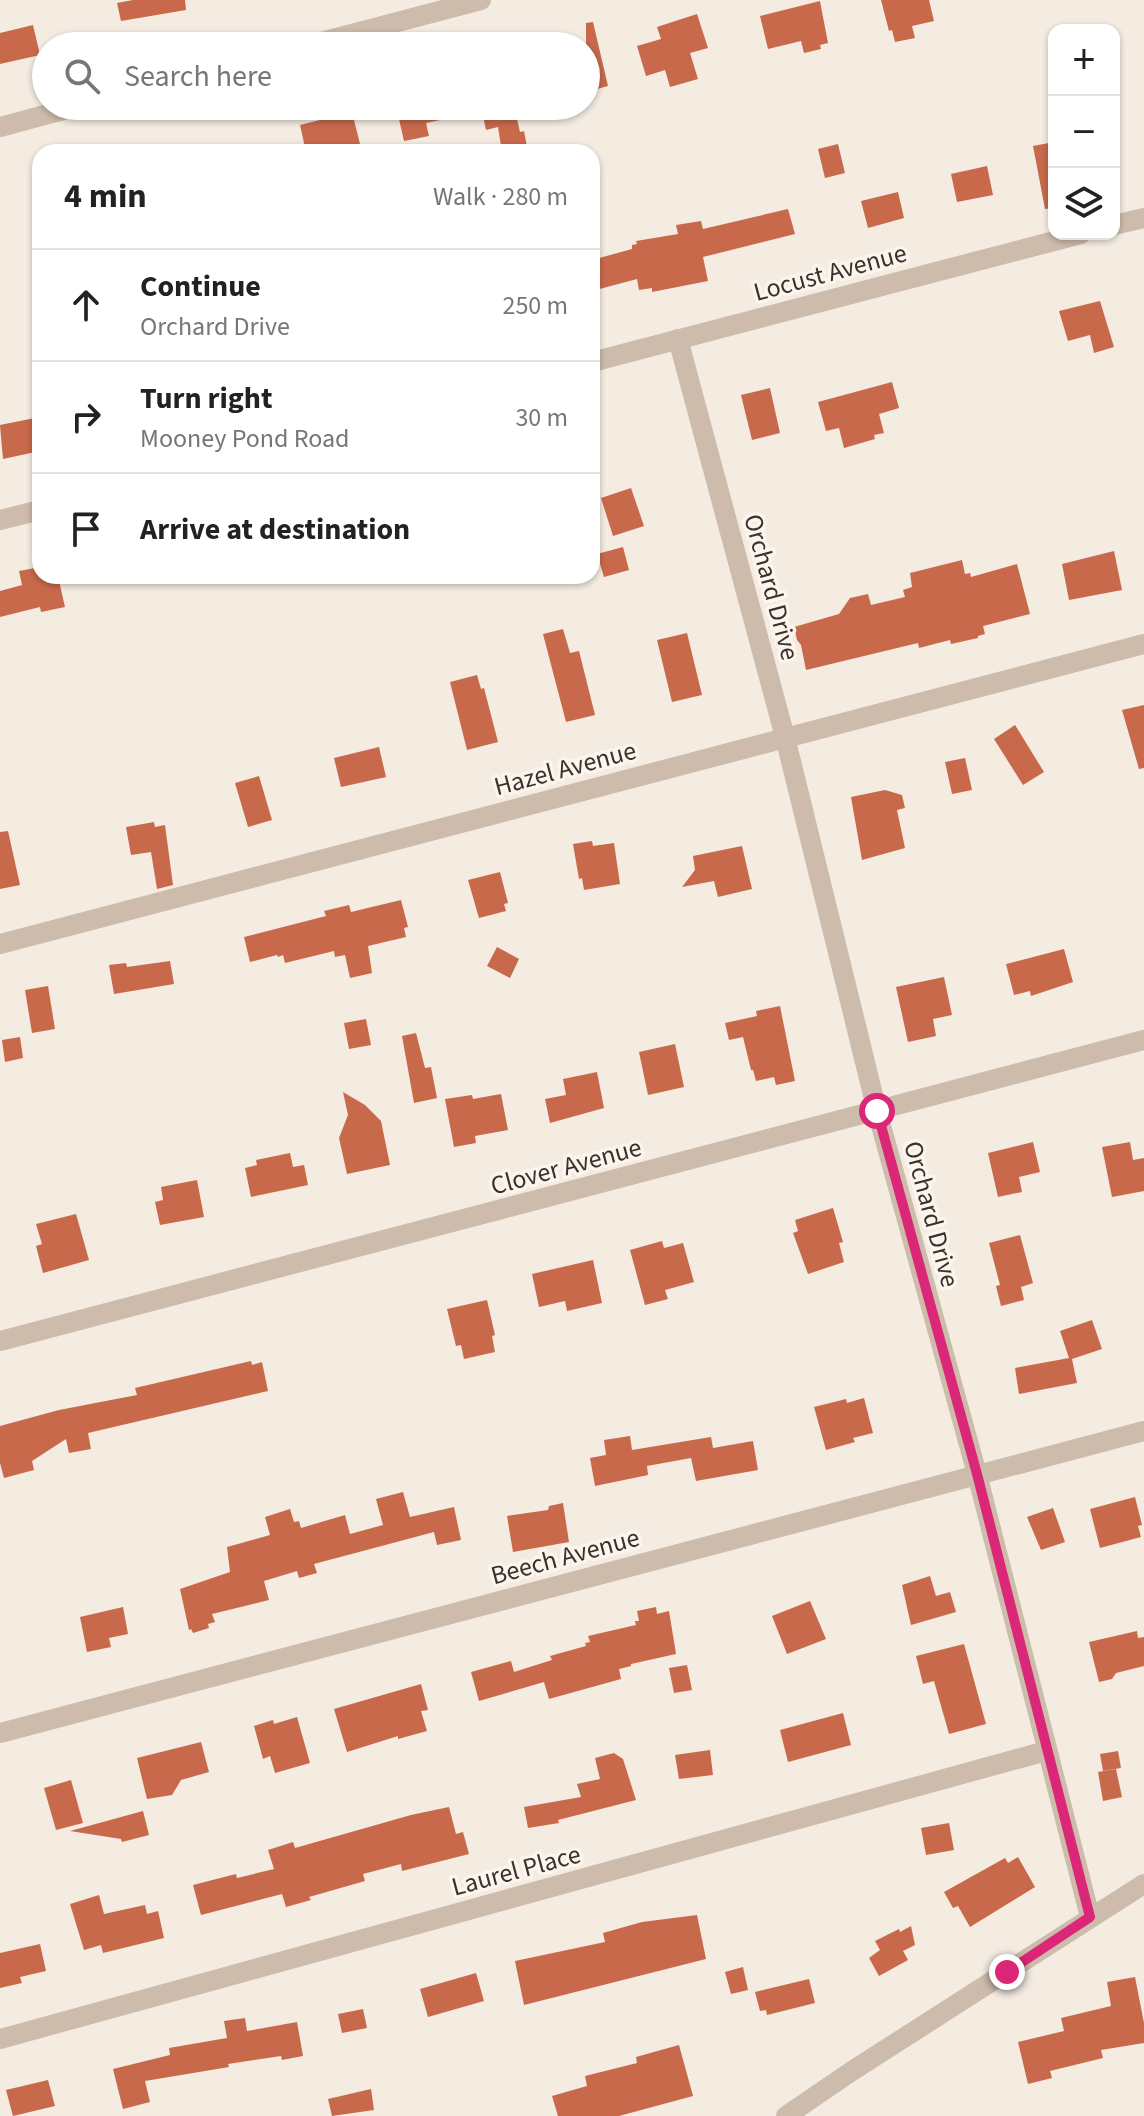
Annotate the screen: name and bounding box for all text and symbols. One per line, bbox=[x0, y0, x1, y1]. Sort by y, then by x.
map controls bbox=[1048, 24, 1120, 240]
button: + bbox=[1048, 24, 1120, 96]
search box bbox=[32, 32, 600, 120]
icon: search bbox=[60, 54, 104, 98]
text: Search here bbox=[124, 55, 272, 98]
button: − bbox=[1048, 96, 1120, 168]
button: layers bbox=[1048, 168, 1120, 240]
text: 4 min bbox=[64, 172, 147, 221]
text: Walk · 280 m bbox=[433, 178, 568, 215]
street label: Locust Avenue bbox=[750, 234, 911, 311]
text: Continue bbox=[140, 265, 261, 308]
icon: ahead bbox=[64, 283, 108, 327]
text: 250 m bbox=[502, 287, 568, 324]
text: Orchard Drive bbox=[140, 308, 290, 345]
text: Turn right bbox=[140, 377, 272, 420]
icon: right bbox=[64, 395, 108, 439]
text: 30 m bbox=[515, 399, 568, 436]
text: Mooney Pond Road bbox=[140, 420, 350, 457]
icon: arrive bbox=[64, 507, 108, 551]
text: Arrive at destination bbox=[140, 508, 410, 551]
street label: Orchard Drive bbox=[734, 510, 809, 664]
street label: Hazel Avenue bbox=[490, 732, 640, 805]
route start bbox=[859, 1093, 895, 1129]
street label: Clover Avenue bbox=[487, 1129, 646, 1204]
street label: Orchard Drive bbox=[894, 1137, 969, 1291]
street label: Beech Avenue bbox=[487, 1519, 644, 1594]
street label: Laurel Place bbox=[448, 1836, 585, 1905]
route end bbox=[989, 1954, 1025, 1990]

